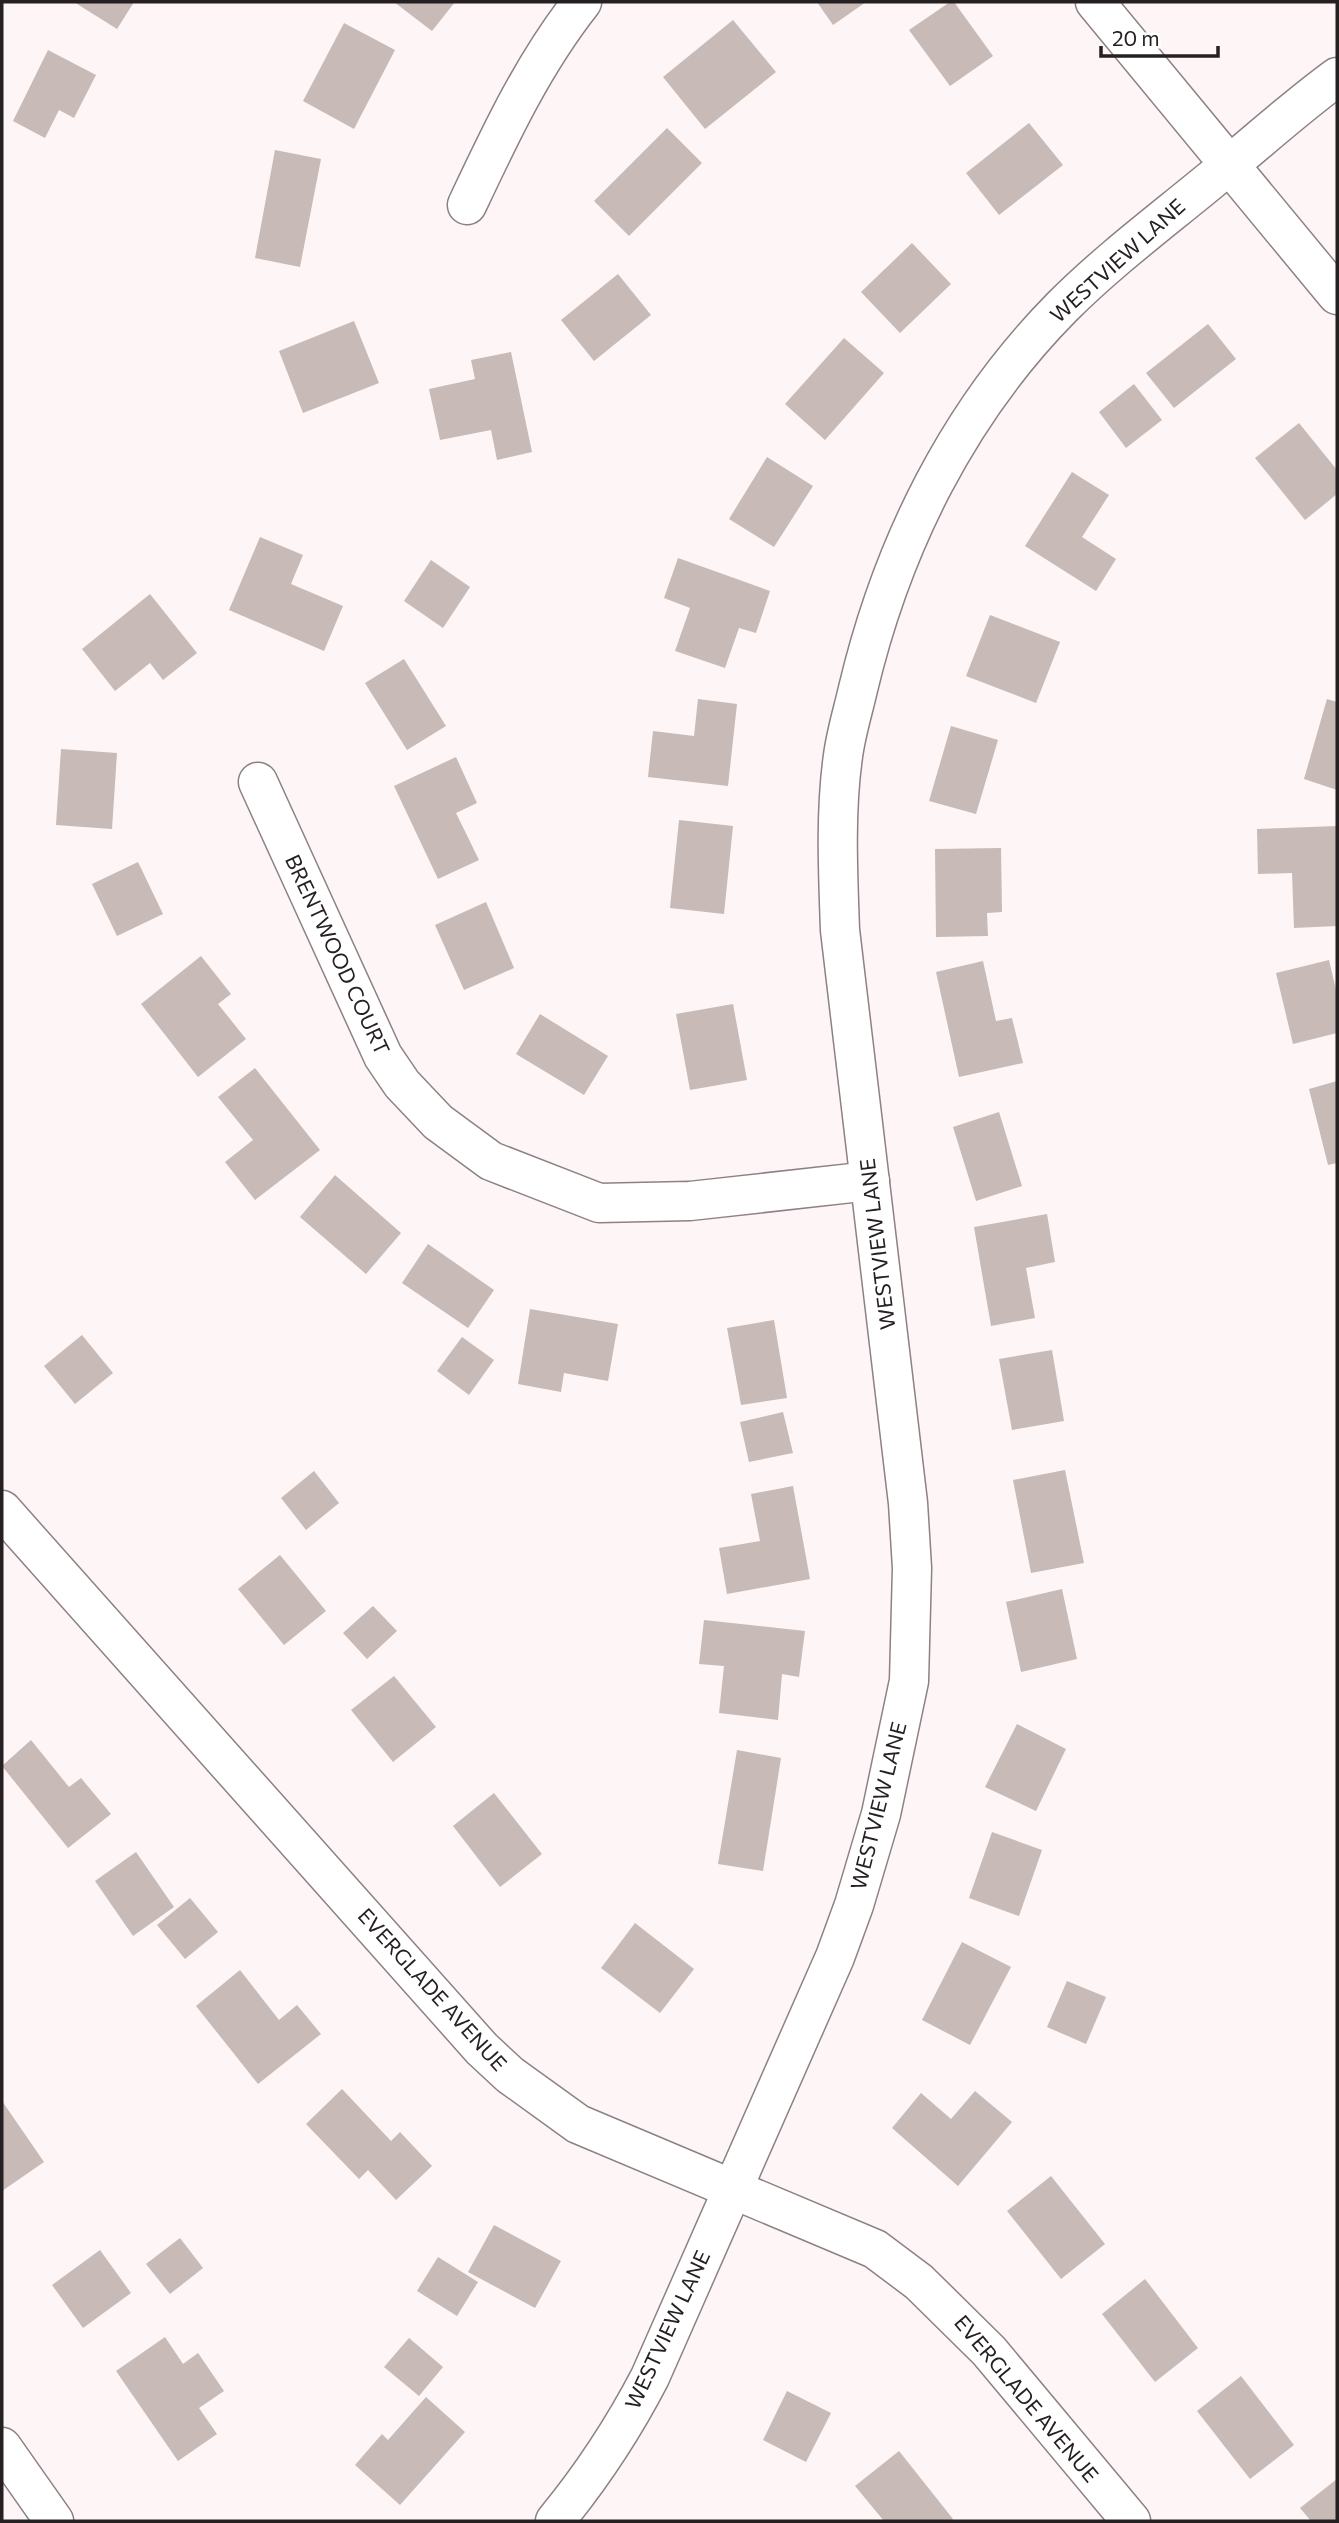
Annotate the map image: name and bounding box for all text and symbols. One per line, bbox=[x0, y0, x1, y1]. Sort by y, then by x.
scale bar bbox=[1101, 14, 1218, 58]
text: 20 m bbox=[1112, 25, 1160, 50]
street label: WESTVIEW LANE bbox=[1045, 193, 1189, 327]
street label: BRENTWOOD COURT bbox=[281, 850, 396, 1059]
street label: WESTVIEW LANE bbox=[854, 1157, 899, 1331]
street label: WESTVIEW LANE bbox=[845, 1719, 911, 1892]
street label: EVERGLADE AVENUE bbox=[353, 1902, 513, 2076]
street label: WESTVIEW LANE bbox=[619, 2246, 714, 2413]
street label: EVERGLADE AVENUE bbox=[950, 2309, 1104, 2487]

